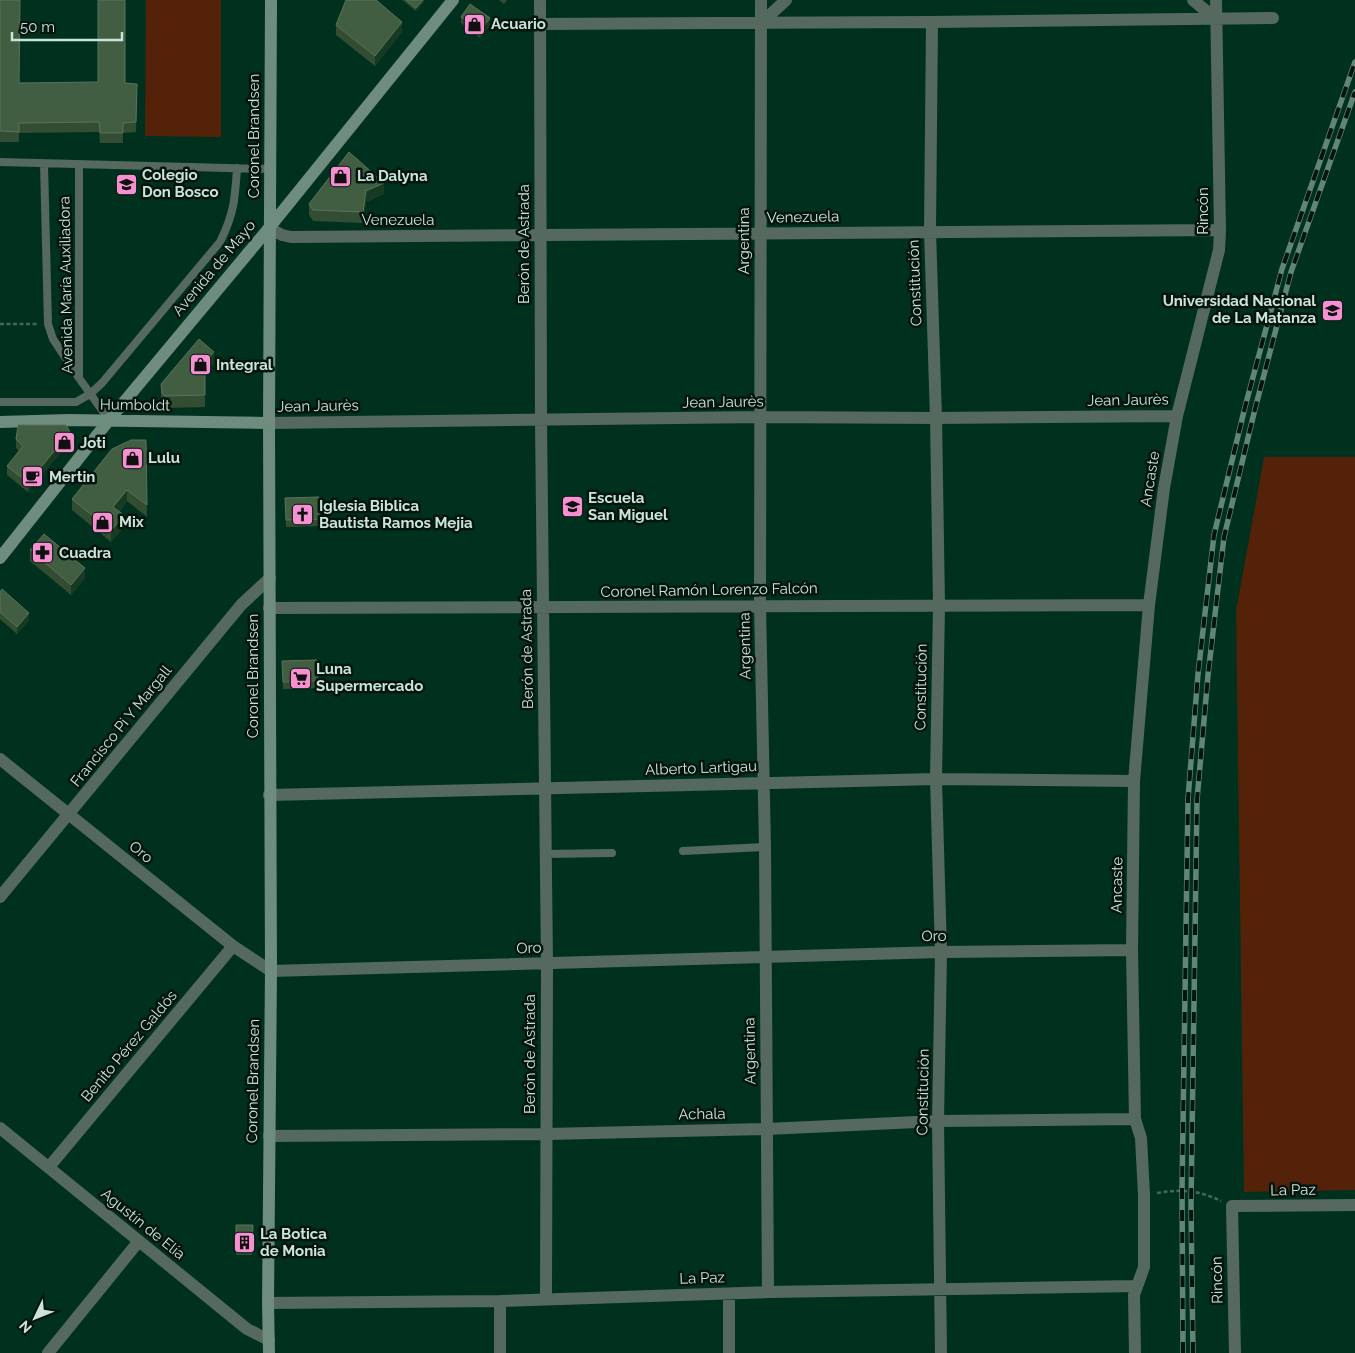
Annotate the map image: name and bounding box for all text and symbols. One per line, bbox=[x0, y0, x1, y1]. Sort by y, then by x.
scale bar bbox=[12, 10, 122, 42]
shop icon: Acuario bbox=[463, 12, 487, 36]
place label: Acuario bbox=[491, 15, 546, 33]
text: 50 m bbox=[20, 18, 55, 36]
street label: Coronel Brandsen bbox=[245, 74, 263, 198]
shop icon: La Dalyna bbox=[329, 164, 353, 188]
place label: Colegio Don Bosco bbox=[142, 166, 219, 201]
place label: La Dalyna bbox=[357, 167, 428, 185]
school or university icon: Colegio Don Bosco bbox=[114, 172, 138, 196]
street label: Berón de Astrada bbox=[515, 184, 533, 304]
street label: Rincón bbox=[1194, 187, 1212, 235]
street label: Avenida María Auxiliadora bbox=[55, 196, 77, 374]
street label: Argentina bbox=[735, 207, 753, 275]
street label: Venezuela bbox=[766, 207, 840, 227]
street label: Venezuela bbox=[362, 211, 434, 229]
street label: Avenida de Mayo bbox=[169, 216, 259, 319]
street label: Constitución bbox=[904, 239, 926, 327]
place label: Universidad Nacional de La Matanza bbox=[1163, 292, 1316, 327]
school or university icon: Universidad Nacional de La Matanza bbox=[1320, 298, 1344, 322]
shop icon: Integral bbox=[188, 353, 212, 377]
place label: Integral bbox=[216, 356, 273, 374]
street label: Jean Jaurès bbox=[1087, 390, 1169, 410]
street label: Jean Jaurès bbox=[682, 392, 764, 412]
street label: Humboldt bbox=[100, 395, 170, 415]
street label: Jean Jaurès bbox=[277, 396, 359, 416]
shop icon: Joti bbox=[52, 431, 76, 455]
place label: Joti bbox=[80, 434, 106, 452]
shop icon: Lulu bbox=[120, 446, 144, 470]
place label: Lulu bbox=[148, 449, 180, 467]
street label: Ancaste bbox=[1137, 450, 1163, 508]
cafe icon: Mertin bbox=[21, 465, 45, 489]
place label: Mertin bbox=[49, 468, 95, 486]
place label: Escuela San Miguel bbox=[588, 489, 668, 524]
school or university icon: Escuela San Miguel bbox=[560, 495, 584, 519]
place label: Iglesia Biblica Bautista Ramos Mejia bbox=[319, 497, 473, 532]
church icon: Iglesia Biblica Bautista Ramos Mejia bbox=[291, 503, 315, 527]
shop icon: Mix bbox=[91, 510, 115, 534]
place label: Mix bbox=[119, 513, 144, 531]
pharmacy icon: Cuadra bbox=[31, 541, 55, 565]
place label: Cuadra bbox=[59, 544, 112, 562]
street label: Coronel Ramón Lorenzo Falcón bbox=[600, 579, 818, 601]
street label: Berón de Astrada bbox=[517, 589, 537, 709]
street label: Argentina bbox=[735, 612, 755, 680]
street label: Coronel Brandsen bbox=[244, 614, 262, 738]
street label: Constitución bbox=[911, 644, 931, 730]
place label: Luna Supermercado bbox=[316, 660, 423, 695]
street label: Francisco Pi Y Margall bbox=[67, 661, 176, 790]
supermarket icon: Luna Supermercado bbox=[288, 666, 312, 690]
street label: Alberto Lartigau bbox=[645, 757, 757, 779]
street label: Oro bbox=[126, 837, 156, 867]
street label: Ancaste bbox=[1108, 857, 1126, 913]
street label: Oro bbox=[921, 927, 947, 945]
street label: Oro bbox=[516, 939, 542, 957]
street label: Benito Pérez Galdós bbox=[77, 987, 181, 1105]
street label: Berón de Astrada bbox=[521, 994, 539, 1114]
street label: Argentina bbox=[740, 1017, 760, 1085]
street label: Coronel Brandsen bbox=[243, 1019, 263, 1143]
street label: Constitución bbox=[913, 1049, 933, 1135]
street label: Achala bbox=[678, 1105, 726, 1123]
street label: La Paz bbox=[1270, 1181, 1316, 1199]
street label: Agustín de Elía bbox=[97, 1185, 189, 1263]
place label: La Botica de Monia bbox=[260, 1225, 327, 1260]
building icon: La Botica de Monia bbox=[232, 1231, 256, 1255]
street label: Rincón bbox=[1208, 1256, 1226, 1304]
street label: La Paz bbox=[679, 1268, 725, 1288]
north arrow bbox=[10, 1293, 60, 1343]
text: N bbox=[16, 1318, 35, 1336]

